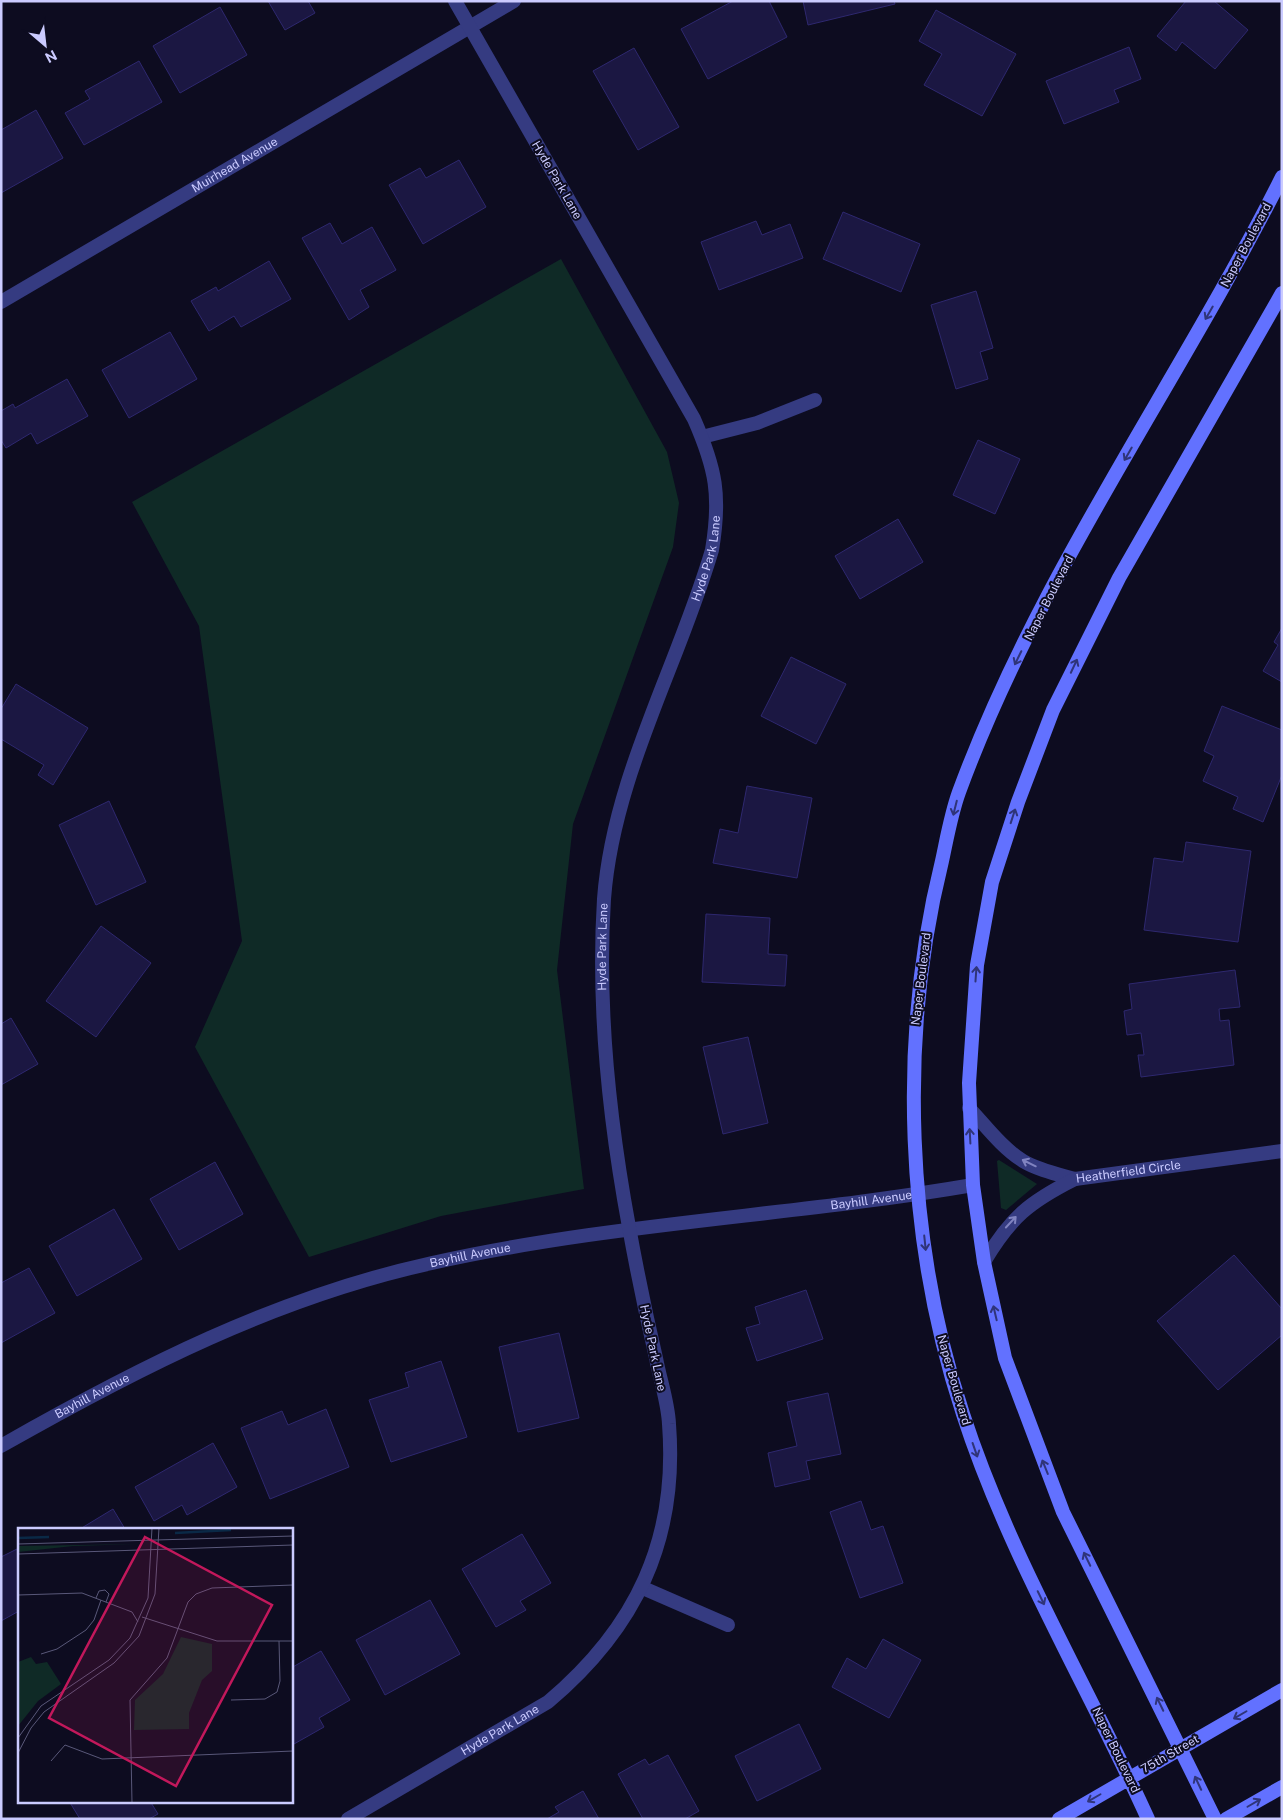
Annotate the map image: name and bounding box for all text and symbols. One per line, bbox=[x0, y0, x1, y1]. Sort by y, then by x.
north arrow bbox=[20, 20, 70, 70]
text: N bbox=[43, 47, 60, 66]
street label: Muirhead Avenue bbox=[189, 134, 280, 195]
street label: Hyde Park Lane bbox=[529, 138, 585, 222]
street label: Naper Boulevard bbox=[1218, 200, 1274, 290]
one-way arrow bbox=[1204, 305, 1214, 320]
one-way arrow bbox=[1123, 446, 1133, 461]
street label: Hyde Park Lane bbox=[689, 515, 723, 603]
street label: Naper Boulevard bbox=[1022, 553, 1076, 643]
one-way arrow bbox=[1013, 650, 1022, 665]
one-way arrow bbox=[1070, 659, 1079, 674]
one-way arrow bbox=[950, 799, 959, 815]
one-way arrow bbox=[1009, 809, 1019, 825]
street label: Hyde Park Lane bbox=[595, 902, 611, 991]
street label: Naper Boulevard bbox=[908, 932, 934, 1026]
one-way arrow bbox=[971, 966, 981, 982]
one-way arrow bbox=[966, 1129, 975, 1145]
one-way arrow bbox=[1022, 1158, 1037, 1167]
street label: Heatherfield Circle bbox=[1075, 1158, 1182, 1186]
street label: Bayhill Avenue bbox=[830, 1188, 913, 1212]
one-way arrow bbox=[1005, 1216, 1017, 1229]
one-way arrow bbox=[920, 1234, 930, 1250]
street label: Bayhill Avenue bbox=[428, 1240, 512, 1270]
street label: Hyde Park Lane bbox=[637, 1304, 669, 1393]
one-way arrow bbox=[990, 1305, 999, 1321]
street label: Naper Boulevard bbox=[934, 1333, 974, 1427]
street label: Bayhill Avenue bbox=[53, 1370, 132, 1421]
one-way arrow bbox=[971, 1442, 980, 1458]
one-way arrow bbox=[1040, 1460, 1049, 1475]
inset map bbox=[18, 1528, 292, 1802]
one-way arrow bbox=[1081, 1552, 1091, 1567]
one-way arrow bbox=[1036, 1591, 1046, 1606]
one-way arrow bbox=[1155, 1697, 1164, 1712]
street label: Hyde Park Lane bbox=[458, 1702, 542, 1758]
street label: Naper Boulevard bbox=[1089, 1705, 1143, 1795]
one-way arrow bbox=[1233, 1710, 1247, 1720]
street label: 75th Street bbox=[1139, 1732, 1202, 1776]
one-way arrow bbox=[1193, 1776, 1202, 1791]
one-way arrow bbox=[1088, 1794, 1102, 1804]
one-way arrow bbox=[1246, 1798, 1261, 1808]

